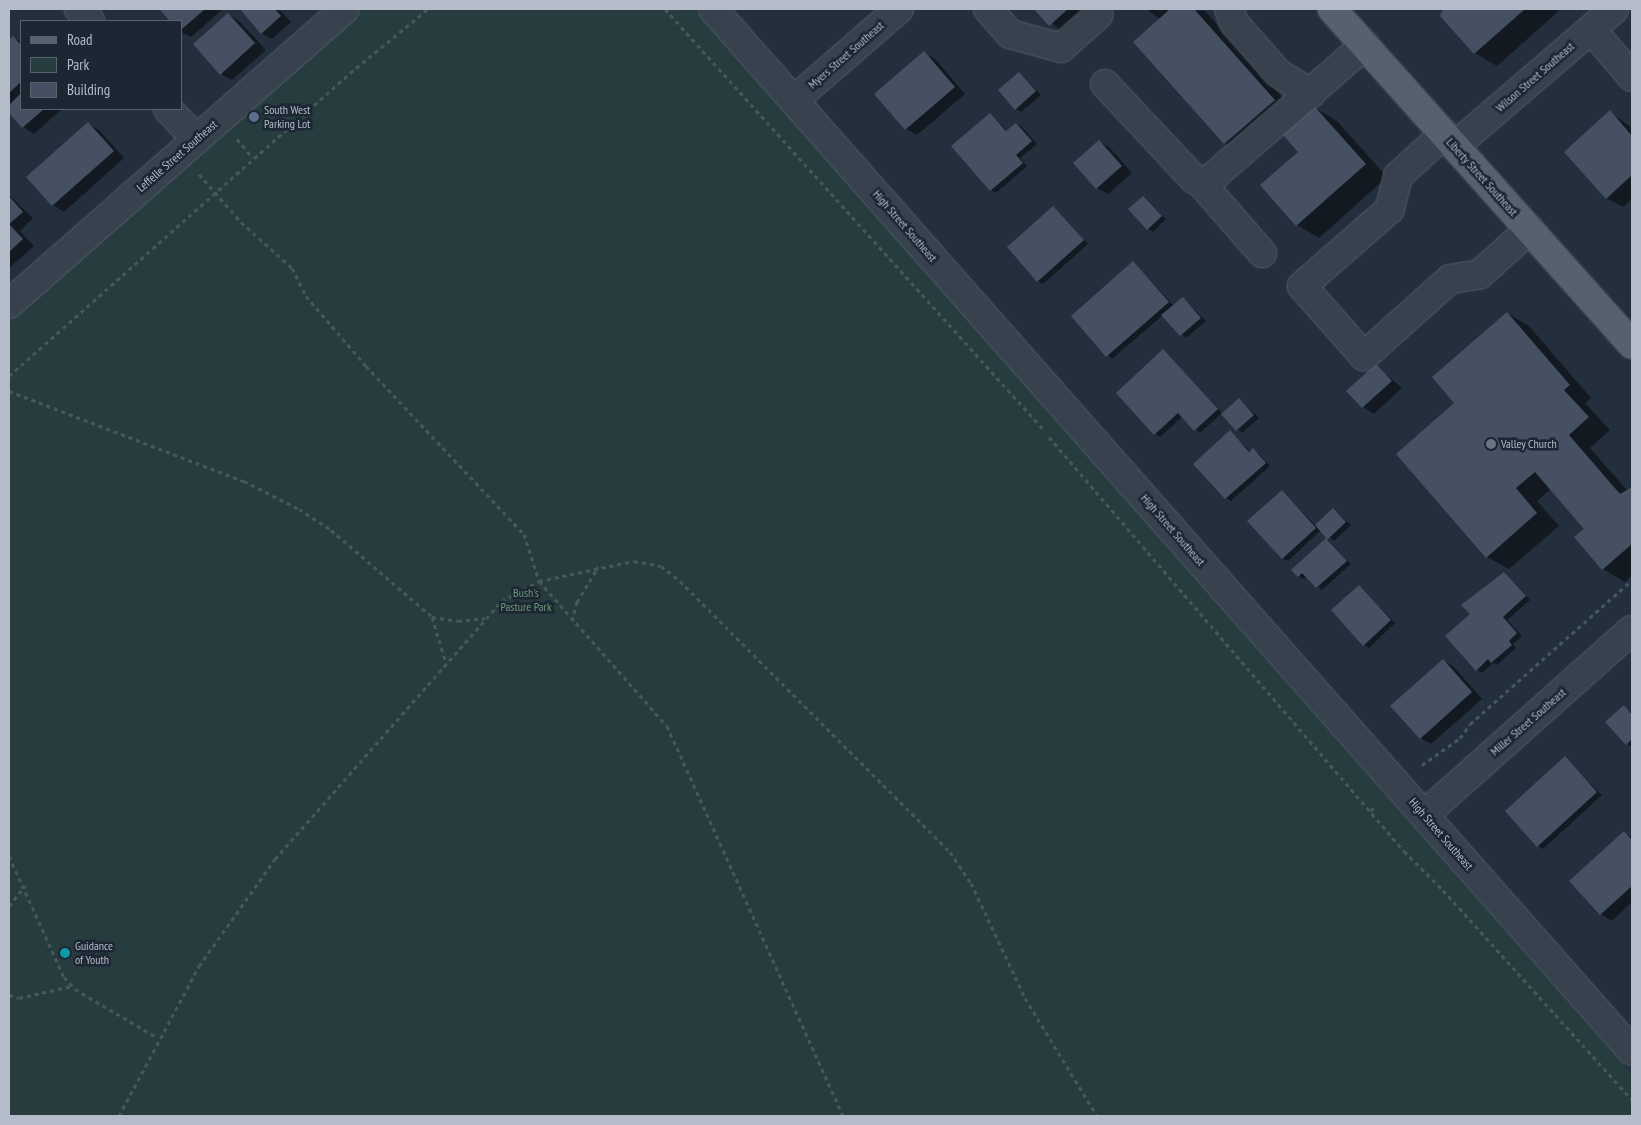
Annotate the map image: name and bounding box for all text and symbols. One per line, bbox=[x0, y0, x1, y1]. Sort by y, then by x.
street label: Myers Street Southeast bbox=[805, 18, 887, 92]
legend bbox=[20, 20, 182, 110]
text: Road bbox=[67, 30, 93, 49]
street label: Wilson Street Southeast bbox=[1493, 39, 1577, 115]
text: Park bbox=[67, 55, 89, 74]
text: Building bbox=[67, 80, 110, 99]
place label: South West Parking Lot bbox=[264, 103, 311, 131]
marker: South West Parking Lot bbox=[248, 111, 260, 123]
street label: Leffelle Street Southeast bbox=[134, 117, 220, 195]
street label: Liberty Street Southeast bbox=[1443, 135, 1521, 219]
street label: High Street Southeast bbox=[870, 187, 940, 265]
place label: Valley Church bbox=[1501, 437, 1557, 451]
marker: Valley Church bbox=[1485, 438, 1497, 450]
street label: High Street Southeast bbox=[1138, 491, 1208, 569]
park label: Bush's Pasture Park bbox=[500, 586, 552, 614]
street label: Miller Street Southeast bbox=[1487, 685, 1569, 759]
street label: High Street Southeast bbox=[1406, 795, 1476, 873]
place label: Guidance of Youth bbox=[75, 939, 113, 967]
marker: Guidance of Youth bbox=[59, 947, 71, 959]

